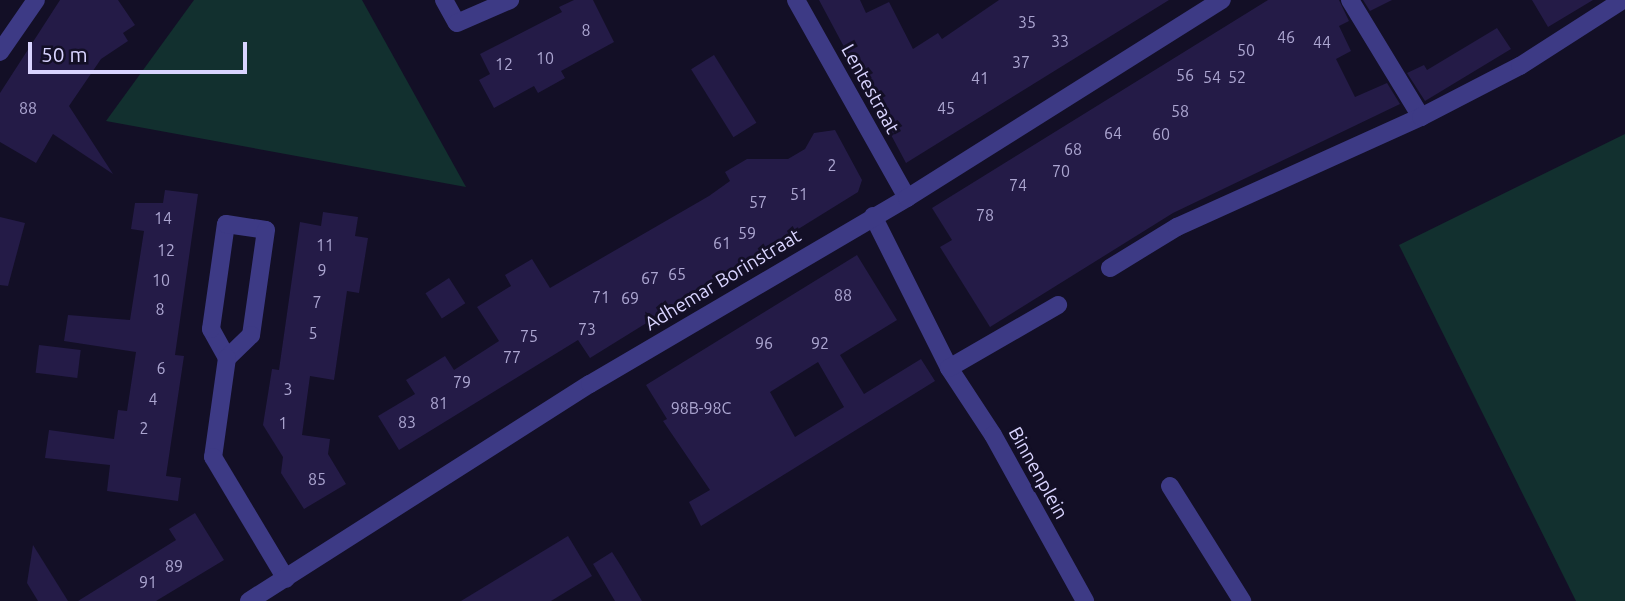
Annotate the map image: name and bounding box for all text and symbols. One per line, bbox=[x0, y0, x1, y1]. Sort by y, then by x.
house number: 35 bbox=[1018, 12, 1036, 32]
house number: 8 bbox=[581, 20, 591, 40]
house number: 46 bbox=[1277, 27, 1295, 47]
scale bar bbox=[32, 28, 250, 72]
house number: 33 bbox=[1051, 31, 1069, 51]
house number: 44 bbox=[1313, 32, 1331, 52]
street label: Lentestraat bbox=[836, 40, 904, 138]
house number: 50 bbox=[1237, 40, 1255, 60]
text: 50 m bbox=[41, 42, 88, 66]
house number: 10 bbox=[536, 48, 554, 68]
house number: 37 bbox=[1012, 52, 1030, 72]
house number: 12 bbox=[495, 54, 513, 74]
house number: 56 bbox=[1176, 65, 1194, 85]
house number: 54 bbox=[1203, 67, 1221, 87]
house number: 52 bbox=[1228, 67, 1246, 87]
house number: 41 bbox=[971, 68, 989, 88]
house number: 88 bbox=[19, 98, 37, 118]
house number: 45 bbox=[937, 98, 955, 118]
house number: 58 bbox=[1171, 101, 1189, 121]
house number: 64 bbox=[1104, 123, 1122, 143]
house number: 60 bbox=[1152, 124, 1170, 144]
house number: 68 bbox=[1064, 139, 1082, 159]
house number: 2 bbox=[827, 155, 837, 175]
house number: 70 bbox=[1052, 161, 1070, 181]
house number: 74 bbox=[1009, 175, 1027, 195]
house number: 51 bbox=[790, 184, 808, 204]
house number: 57 bbox=[749, 192, 767, 212]
house number: 78 bbox=[976, 205, 994, 225]
house number: 14 bbox=[154, 208, 172, 228]
house number: 59 bbox=[738, 223, 756, 243]
street label: Adhemar Borinstraat bbox=[641, 224, 805, 336]
house number: 61 bbox=[713, 233, 731, 253]
house number: 11 bbox=[316, 235, 334, 255]
house number: 12 bbox=[157, 240, 175, 260]
house number: 9 bbox=[317, 260, 327, 280]
house number: 65 bbox=[668, 264, 686, 284]
house number: 67 bbox=[641, 268, 659, 288]
house number: 10 bbox=[152, 270, 170, 290]
house number: 88 bbox=[834, 285, 852, 305]
house number: 71 bbox=[592, 287, 610, 307]
house number: 69 bbox=[621, 288, 639, 308]
house number: 7 bbox=[312, 292, 322, 312]
house number: 8 bbox=[155, 299, 165, 319]
house number: 73 bbox=[578, 319, 596, 339]
house number: 5 bbox=[308, 323, 318, 343]
house number: 75 bbox=[520, 326, 538, 346]
house number: 96 bbox=[755, 333, 773, 353]
house number: 92 bbox=[811, 333, 829, 353]
house number: 77 bbox=[503, 347, 521, 367]
house number: 6 bbox=[156, 358, 166, 378]
house number: 79 bbox=[453, 372, 471, 392]
house number: 3 bbox=[283, 379, 293, 399]
house number: 4 bbox=[148, 389, 158, 409]
house number: 81 bbox=[430, 393, 448, 413]
house number: 98B-98C bbox=[671, 398, 731, 418]
house number: 83 bbox=[398, 412, 416, 432]
house number: 1 bbox=[278, 413, 288, 433]
house number: 2 bbox=[139, 418, 149, 438]
street label: Binnenplein bbox=[1003, 423, 1073, 523]
house number: 85 bbox=[308, 469, 326, 489]
house number: 89 bbox=[165, 556, 183, 576]
house number: 91 bbox=[139, 572, 157, 592]

